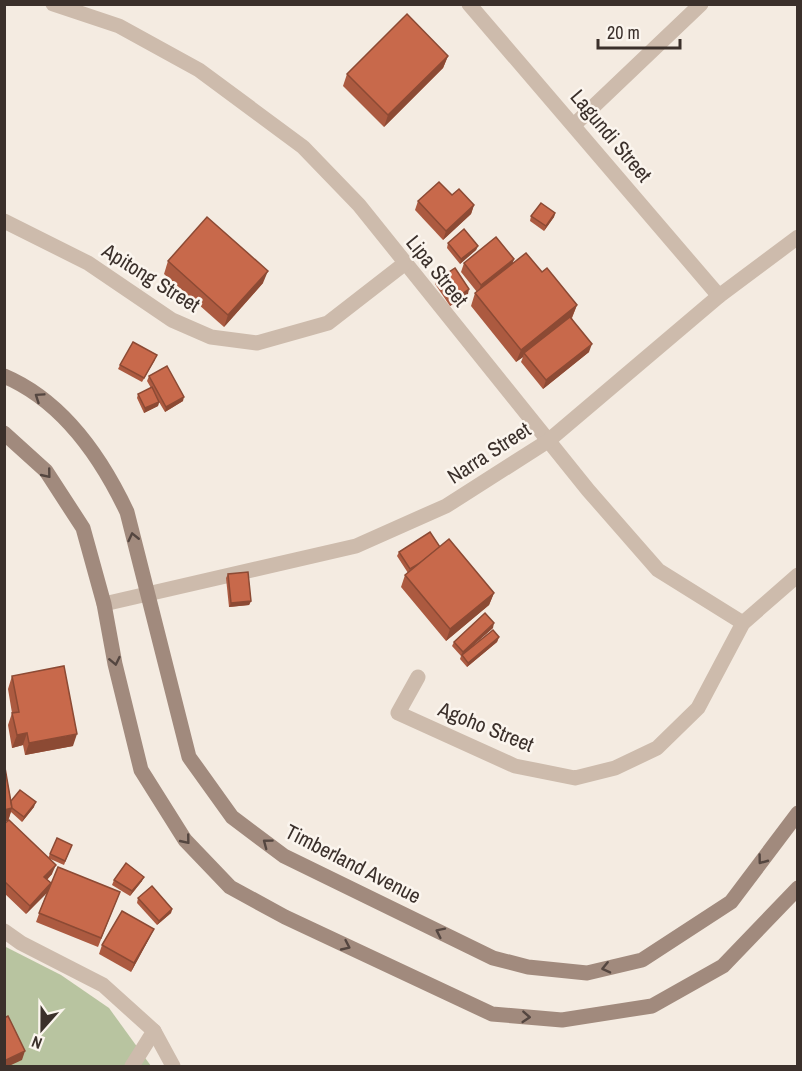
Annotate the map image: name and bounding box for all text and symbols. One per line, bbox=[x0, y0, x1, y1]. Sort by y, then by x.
scale bar bbox=[598, 12, 680, 50]
text: 20 m bbox=[607, 20, 640, 45]
street label: Lagundi Street bbox=[564, 83, 659, 188]
street label: Lipa Street bbox=[400, 229, 475, 313]
street label: Apitong Street bbox=[96, 236, 206, 319]
one-way arrow bbox=[34, 393, 45, 404]
street label: Narra Street bbox=[441, 415, 536, 490]
one-way arrow bbox=[39, 467, 50, 478]
one-way arrow bbox=[128, 532, 141, 542]
one-way arrow bbox=[107, 656, 120, 666]
street label: Agoho Street bbox=[433, 694, 538, 759]
street label: Timberland Avenue bbox=[280, 817, 426, 910]
one-way arrow bbox=[179, 833, 190, 844]
one-way arrow bbox=[263, 839, 274, 850]
one-way arrow bbox=[759, 853, 770, 864]
one-way arrow bbox=[436, 928, 447, 939]
one-way arrow bbox=[340, 938, 351, 950]
one-way arrow bbox=[602, 961, 612, 974]
north arrow bbox=[12, 999, 72, 1059]
one-way arrow bbox=[522, 1010, 531, 1023]
text: N bbox=[28, 1031, 45, 1055]

